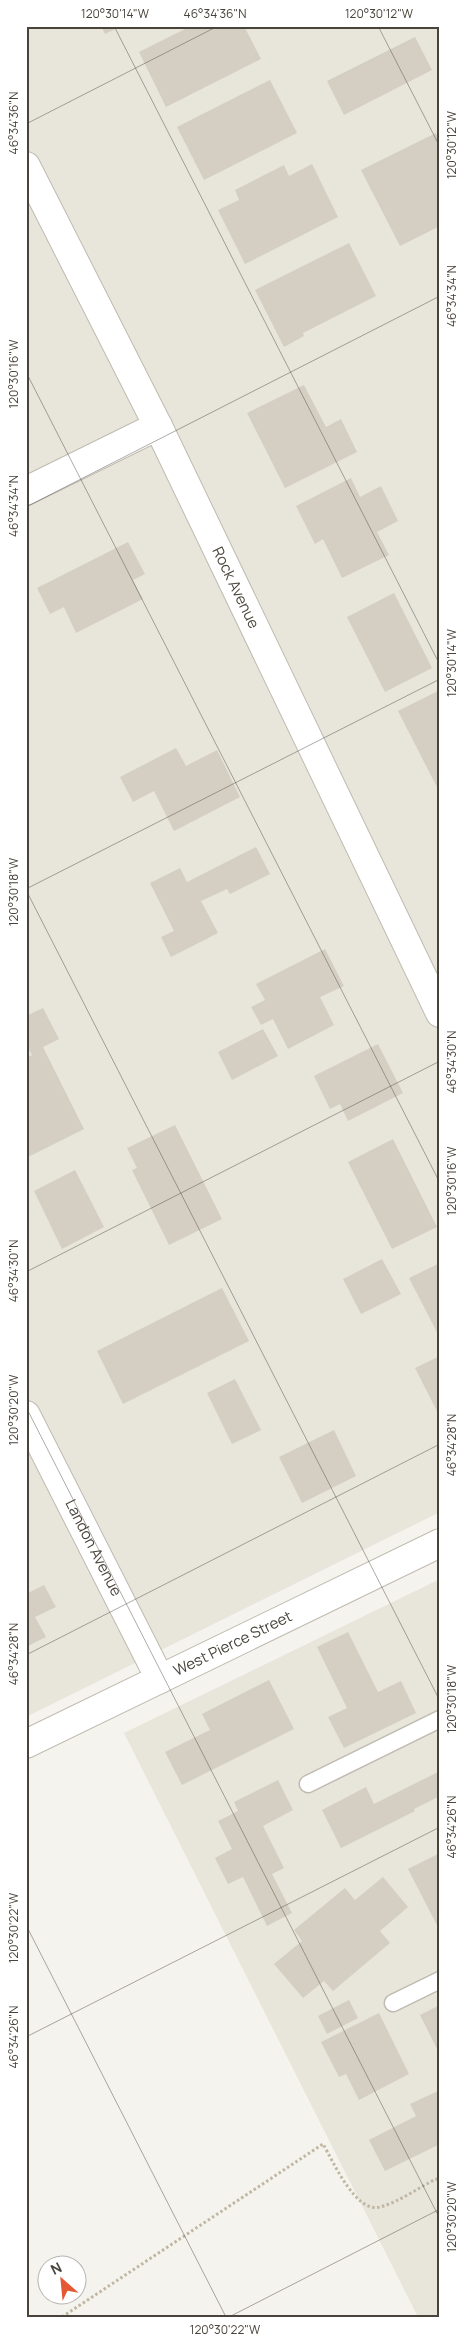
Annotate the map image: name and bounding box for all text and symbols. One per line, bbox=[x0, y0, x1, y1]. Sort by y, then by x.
text: 120°30'14"W bbox=[81, 5, 150, 22]
text: 46°34'36"N bbox=[184, 5, 246, 22]
text: 120°30'12"W bbox=[345, 5, 414, 22]
text: 46°34'36"N bbox=[5, 92, 22, 154]
text: 120°30'12"W bbox=[443, 110, 460, 179]
text: 46°34'34"N bbox=[443, 265, 460, 327]
text: 120°30'16"W bbox=[5, 339, 22, 408]
text: 46°34'34"N bbox=[5, 475, 22, 537]
street label: Rock Avenue bbox=[208, 543, 265, 632]
text: 120°30'14"W bbox=[443, 628, 460, 697]
text: 120°30'18"W bbox=[5, 857, 22, 926]
text: 46°34'30"N bbox=[443, 1031, 460, 1093]
text: 120°30'16"W bbox=[443, 1146, 460, 1215]
text: 46°34'30"N bbox=[5, 1240, 22, 1302]
text: 120°30'20"W bbox=[5, 1374, 22, 1445]
text: 46°34'28"N bbox=[443, 1414, 460, 1476]
street label: Landon Avenue bbox=[61, 1496, 127, 1600]
street label: West Pierce Street bbox=[170, 1605, 295, 1681]
text: 46°34'28"N bbox=[5, 1623, 22, 1685]
text: 120°30'18"W bbox=[443, 1664, 460, 1733]
text: 46°34'26"N bbox=[443, 1795, 460, 1859]
text: 120°30'22"W bbox=[5, 1892, 22, 1963]
text: 46°34'26"N bbox=[5, 2005, 22, 2069]
text: 120°30'20"W bbox=[443, 2181, 460, 2252]
north arrow bbox=[38, 2256, 88, 2306]
text: N bbox=[47, 2257, 65, 2279]
text: 120°30'22"W bbox=[190, 2321, 261, 2338]

